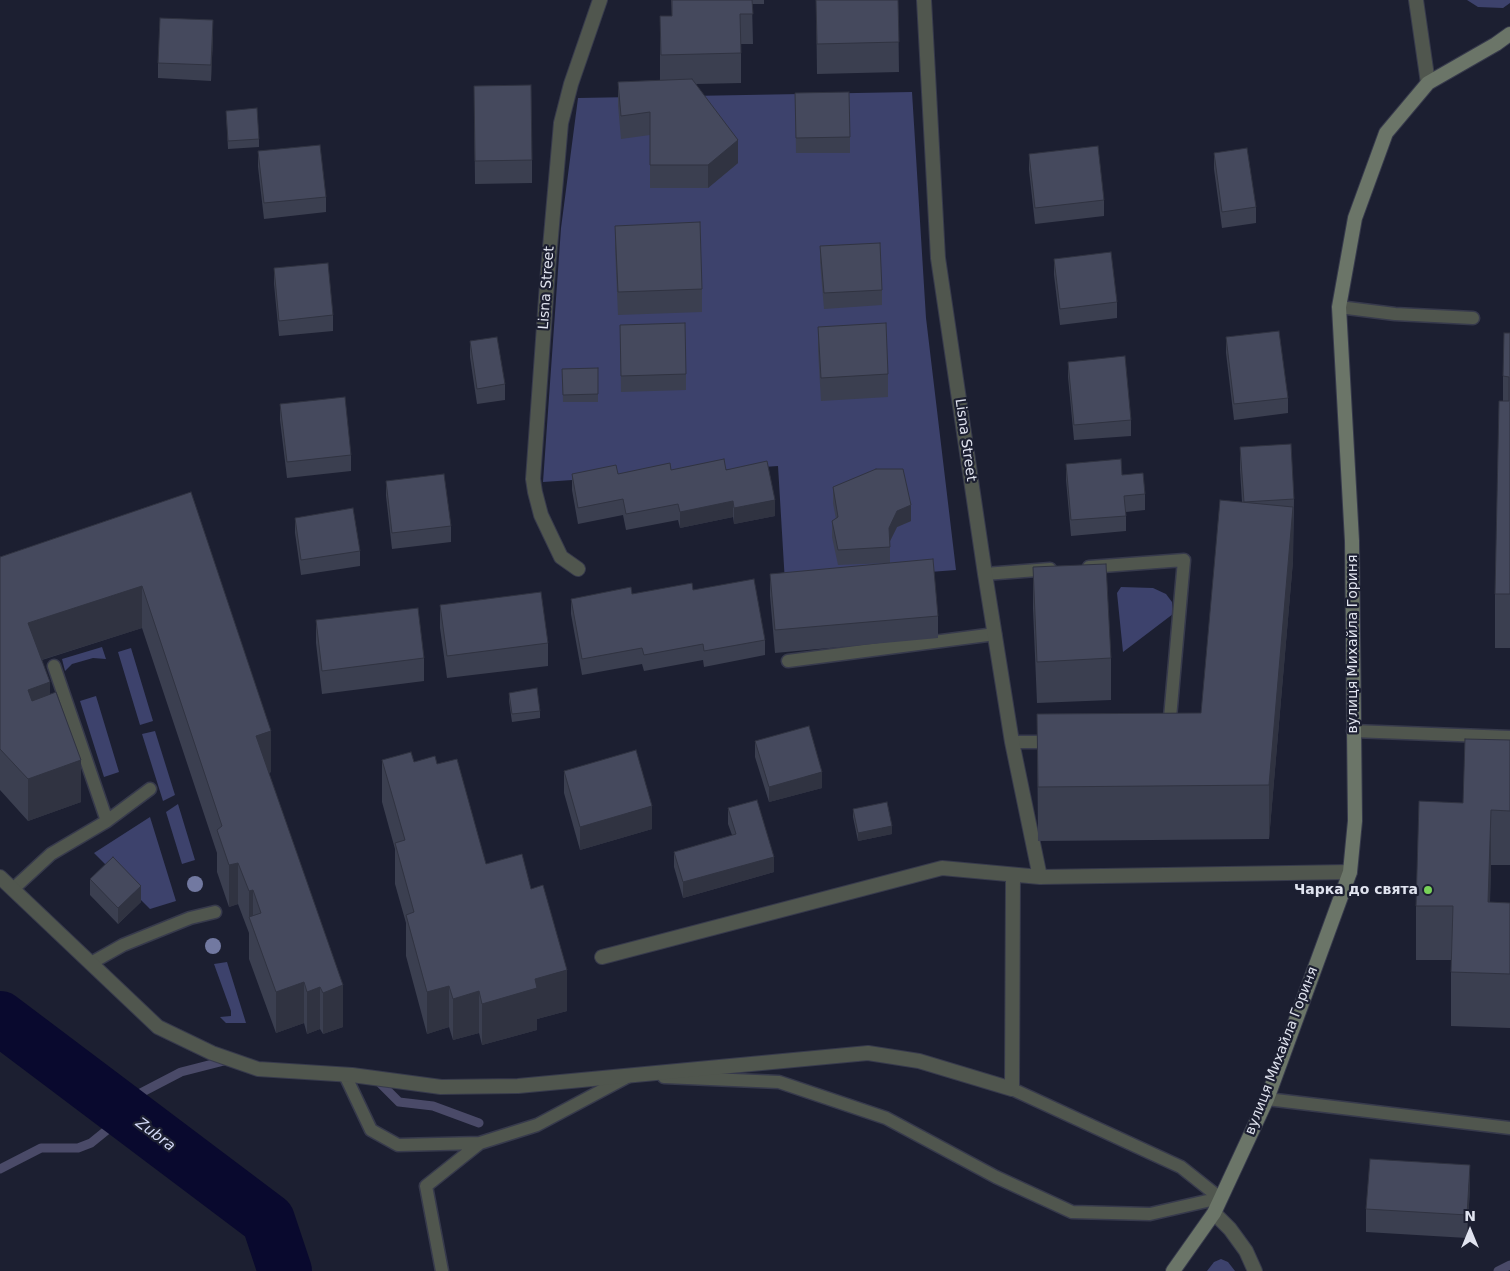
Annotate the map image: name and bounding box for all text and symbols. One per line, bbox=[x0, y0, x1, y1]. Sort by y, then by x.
street label: Lisna Street bbox=[536, 246, 558, 330]
street label: Lisna Street bbox=[951, 398, 979, 482]
street label: вулиця Михайла Гориня bbox=[1345, 555, 1361, 733]
place label: Чарка до свята bbox=[1294, 882, 1418, 898]
marker: Чарка до свята bbox=[1422, 884, 1434, 896]
street label: вулиця Михайла Гориня bbox=[1242, 965, 1322, 1137]
water label: Zubra bbox=[132, 1114, 178, 1156]
north arrow bbox=[1445, 1206, 1495, 1256]
text: N bbox=[1464, 1208, 1476, 1224]

